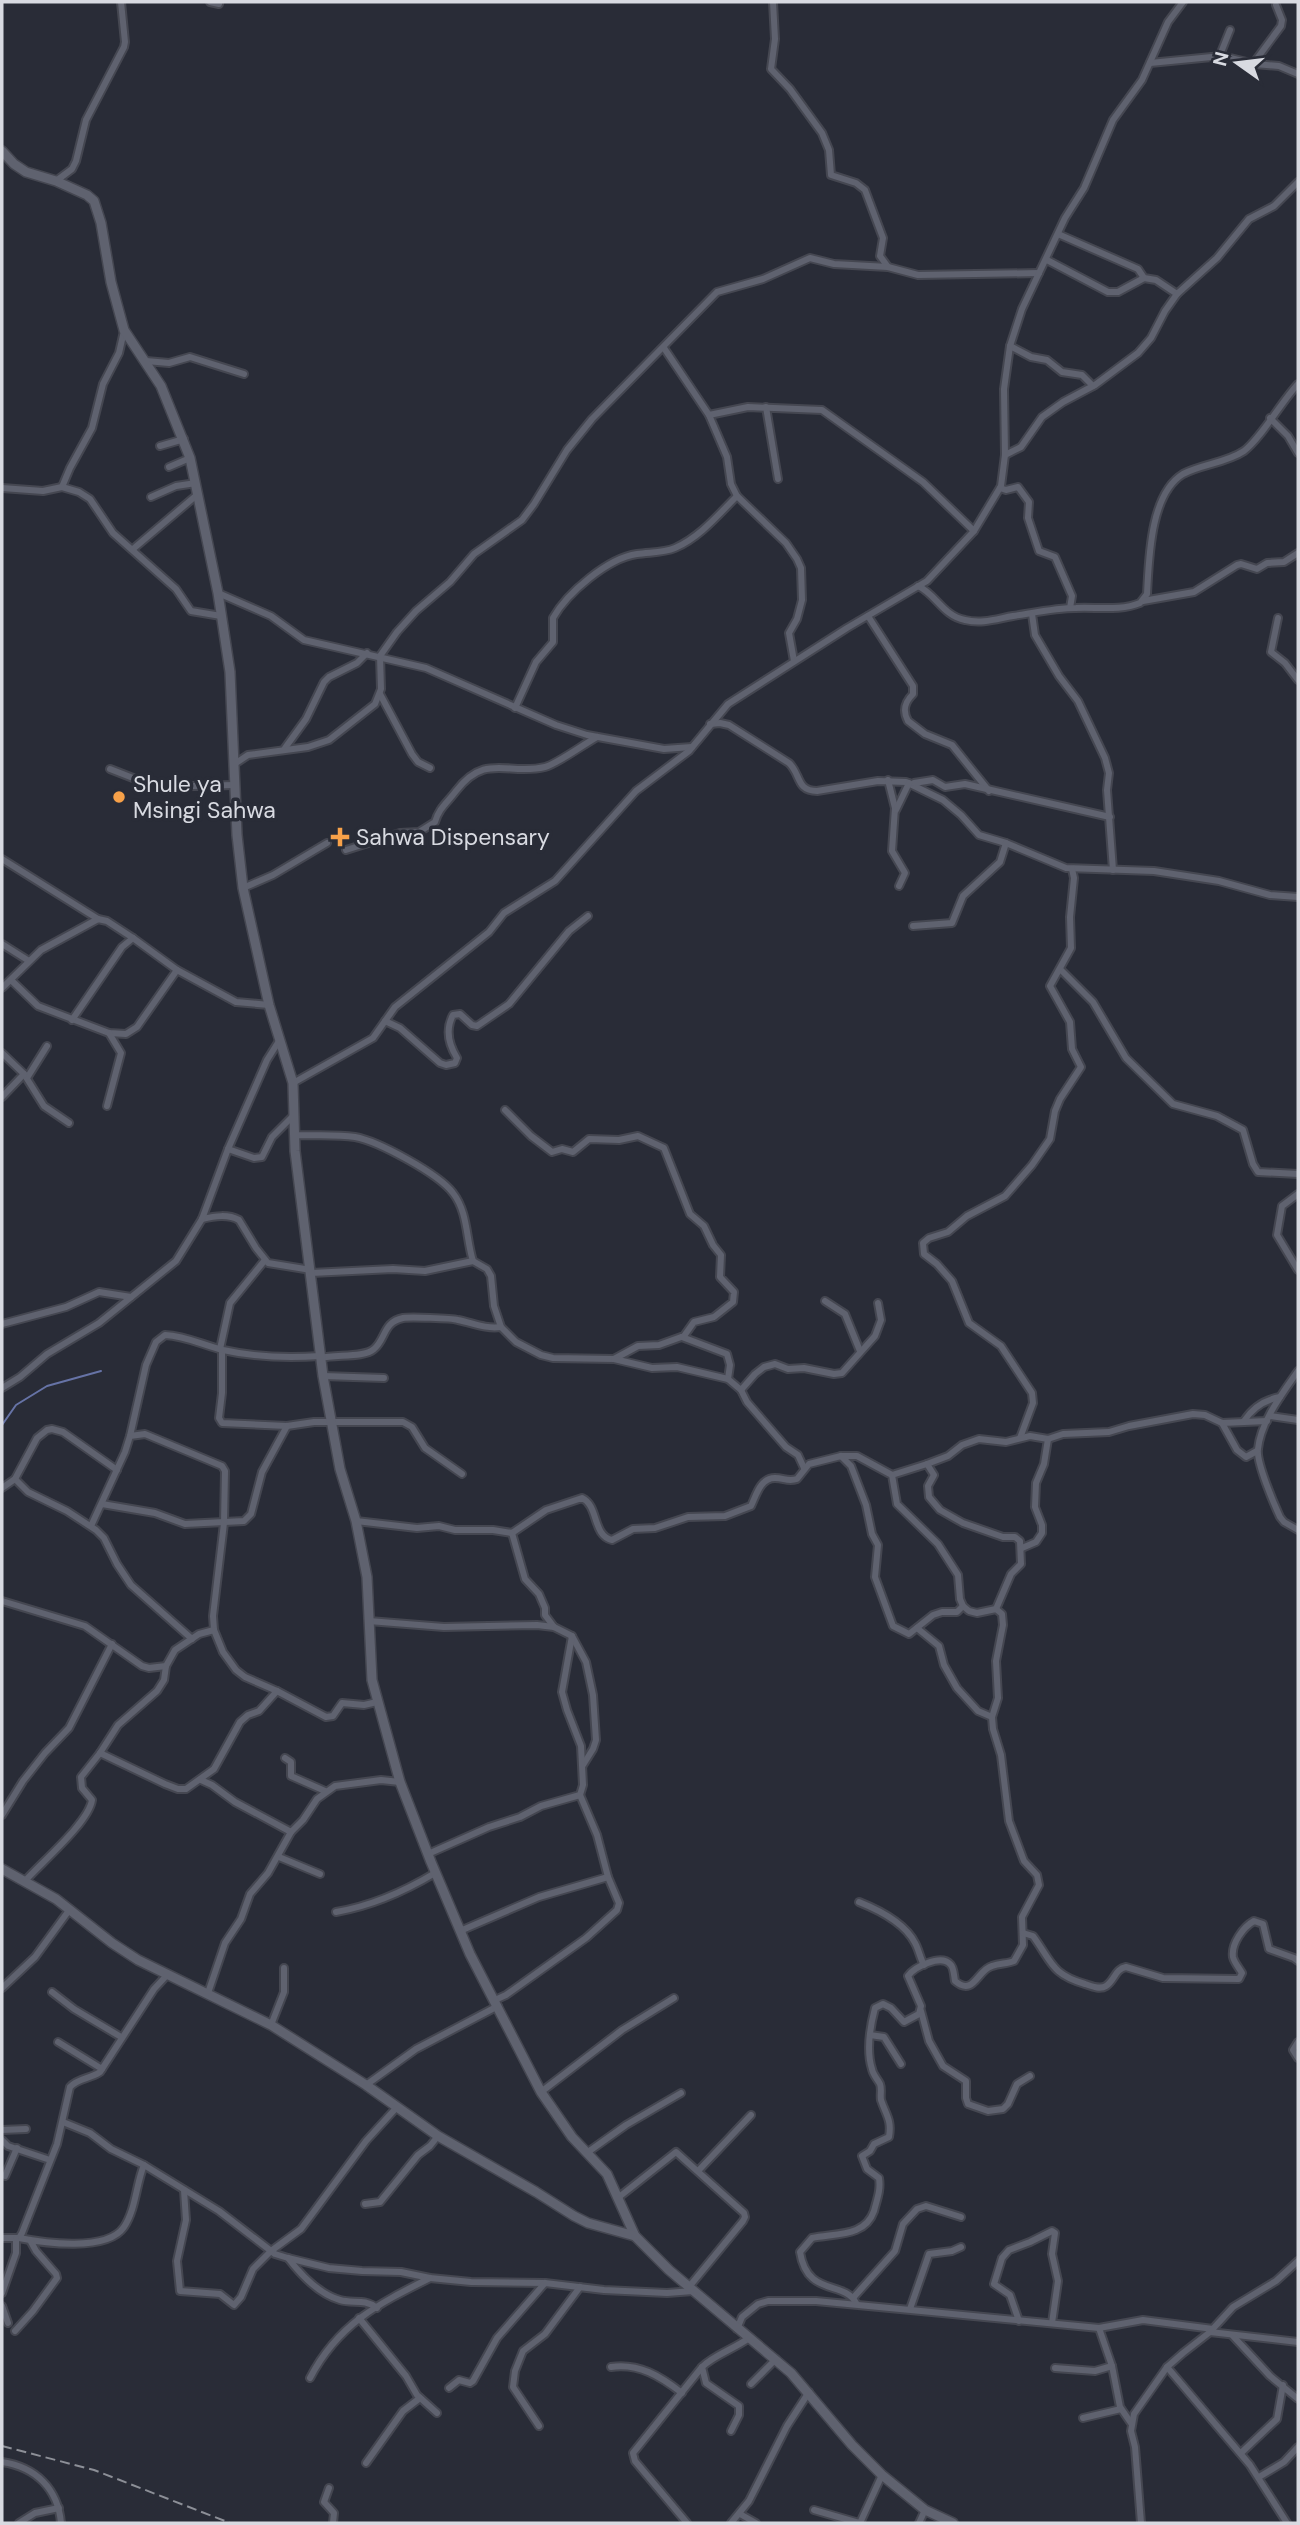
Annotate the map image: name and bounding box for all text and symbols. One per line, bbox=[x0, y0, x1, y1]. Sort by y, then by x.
north arrow bbox=[1202, 28, 1272, 98]
text: N bbox=[1207, 49, 1235, 69]
place label: Shule ya Msingi Sahwa bbox=[133, 769, 276, 825]
marker: Shule ya Msingi Sahwa bbox=[111, 789, 127, 805]
place label: Sahwa Dispensary bbox=[356, 822, 550, 852]
marker: Sahwa Dispensary bbox=[330, 827, 350, 847]

